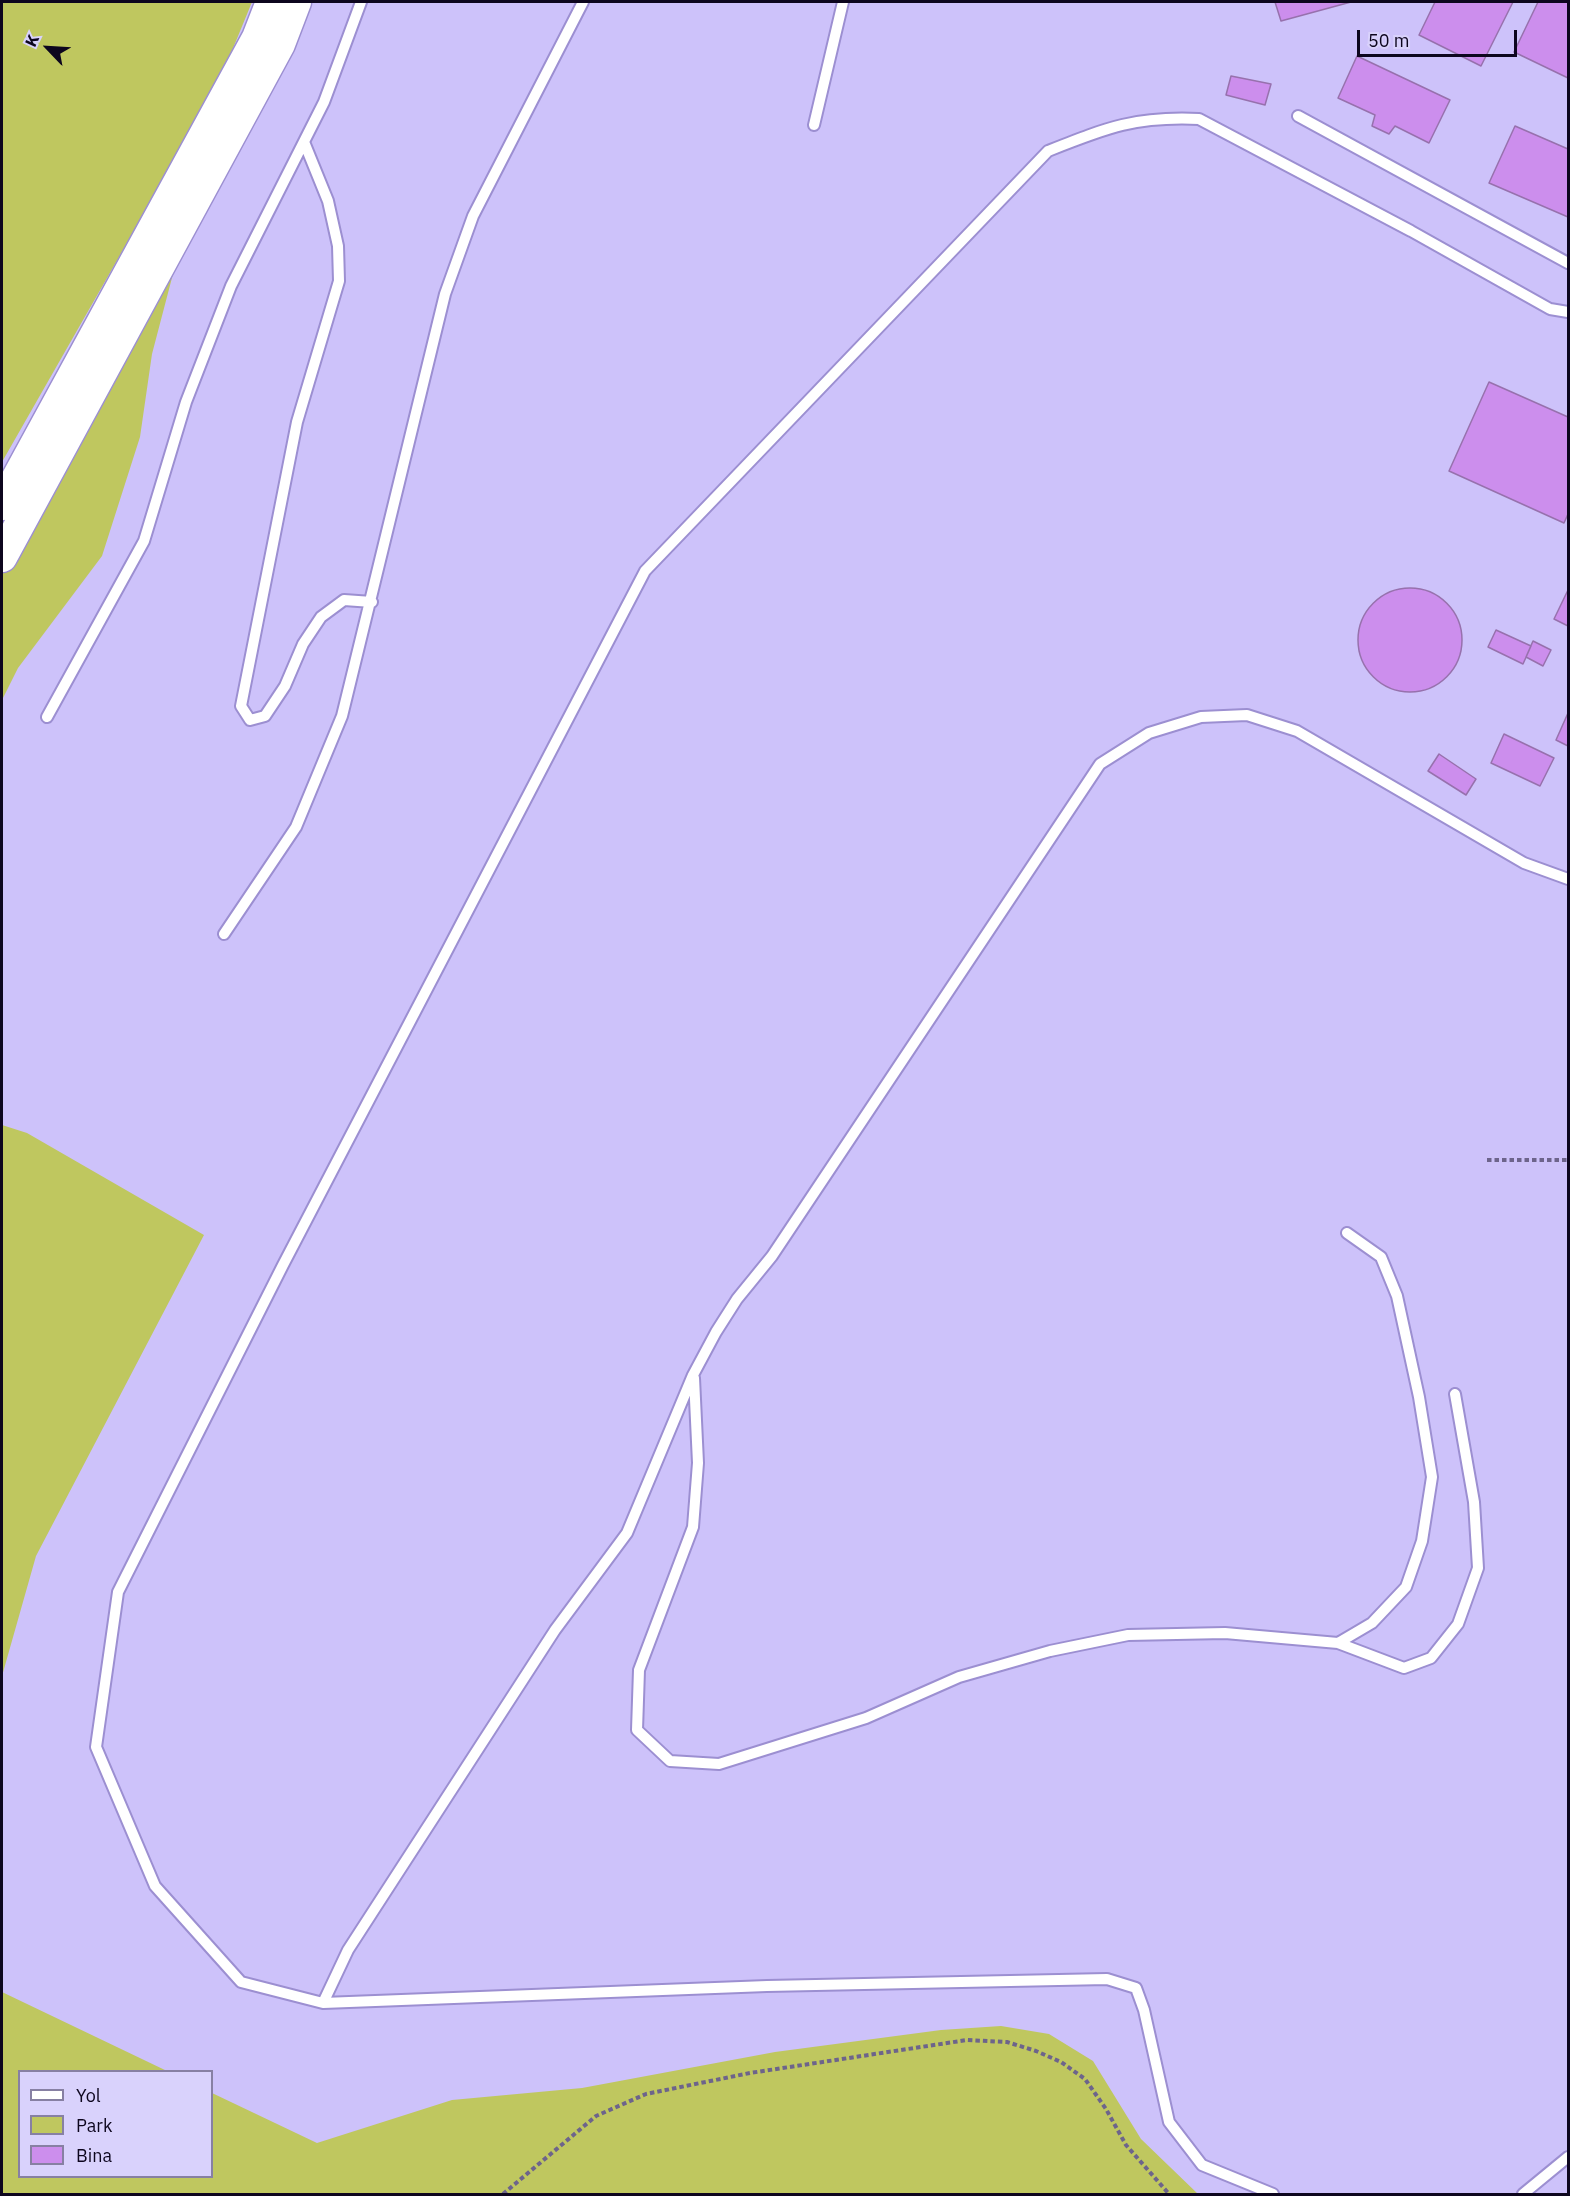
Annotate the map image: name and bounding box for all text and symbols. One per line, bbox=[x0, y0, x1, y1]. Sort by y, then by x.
north arrow bbox=[18, 18, 78, 78]
scale bar bbox=[1360, 18, 1520, 56]
text: 50 m bbox=[1368, 29, 1410, 52]
text: K bbox=[20, 31, 43, 50]
legend bbox=[18, 2070, 213, 2178]
text: Yol bbox=[76, 2084, 101, 2107]
text: Park bbox=[76, 2114, 112, 2137]
text: Bina bbox=[76, 2144, 112, 2167]

